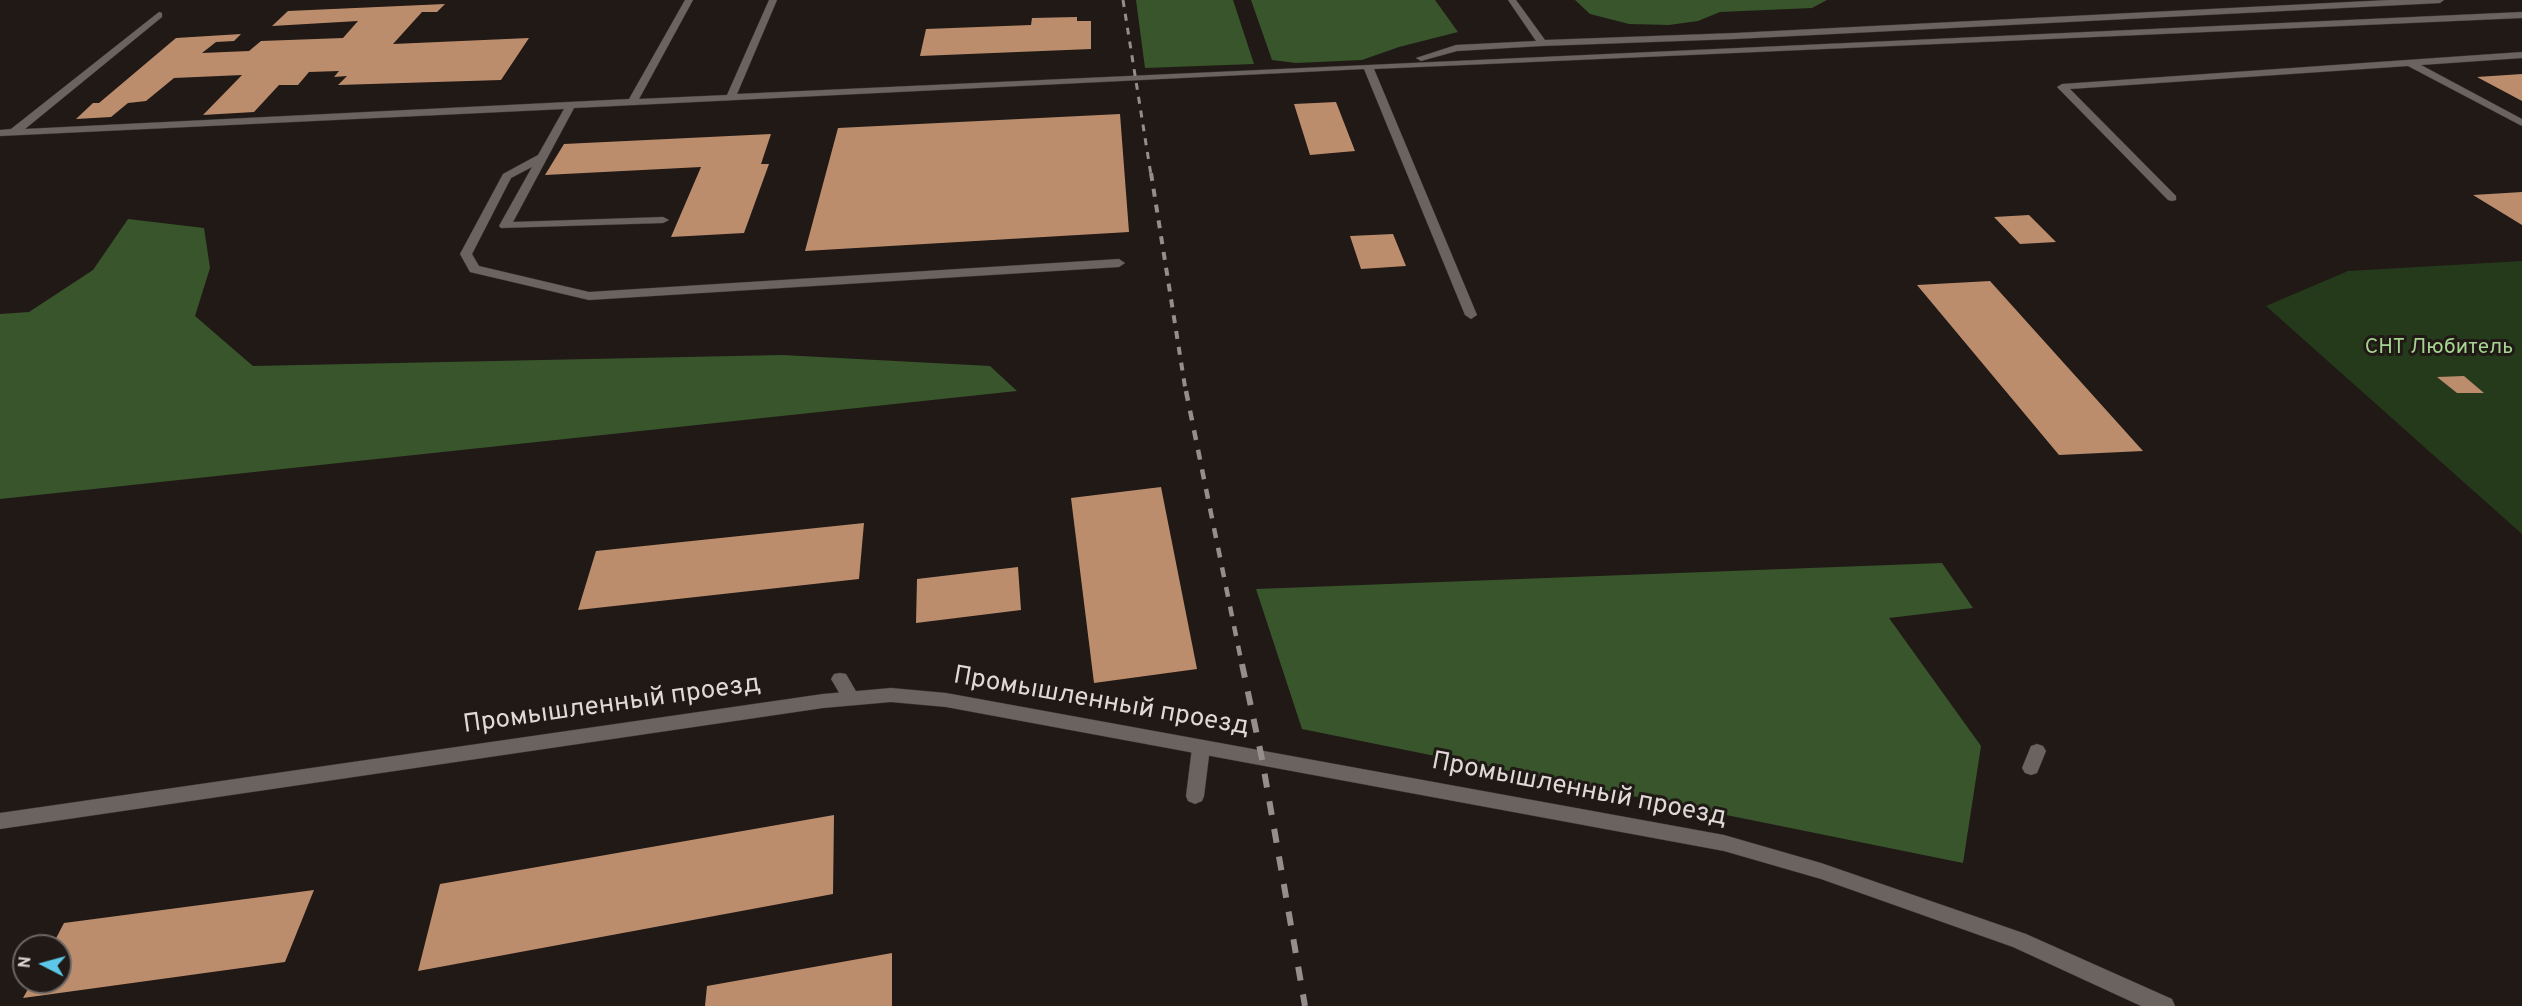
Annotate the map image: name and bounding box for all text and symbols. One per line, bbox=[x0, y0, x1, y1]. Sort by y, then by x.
park label: СНТ Любитель bbox=[2365, 336, 2513, 362]
street label: Промышленный проезд bbox=[951, 662, 1251, 744]
street label: Промышленный проезд bbox=[461, 670, 763, 742]
street label: Промышленный проезд bbox=[1429, 747, 1729, 835]
north arrow bbox=[12, 934, 72, 994]
text: N bbox=[16, 956, 37, 969]

